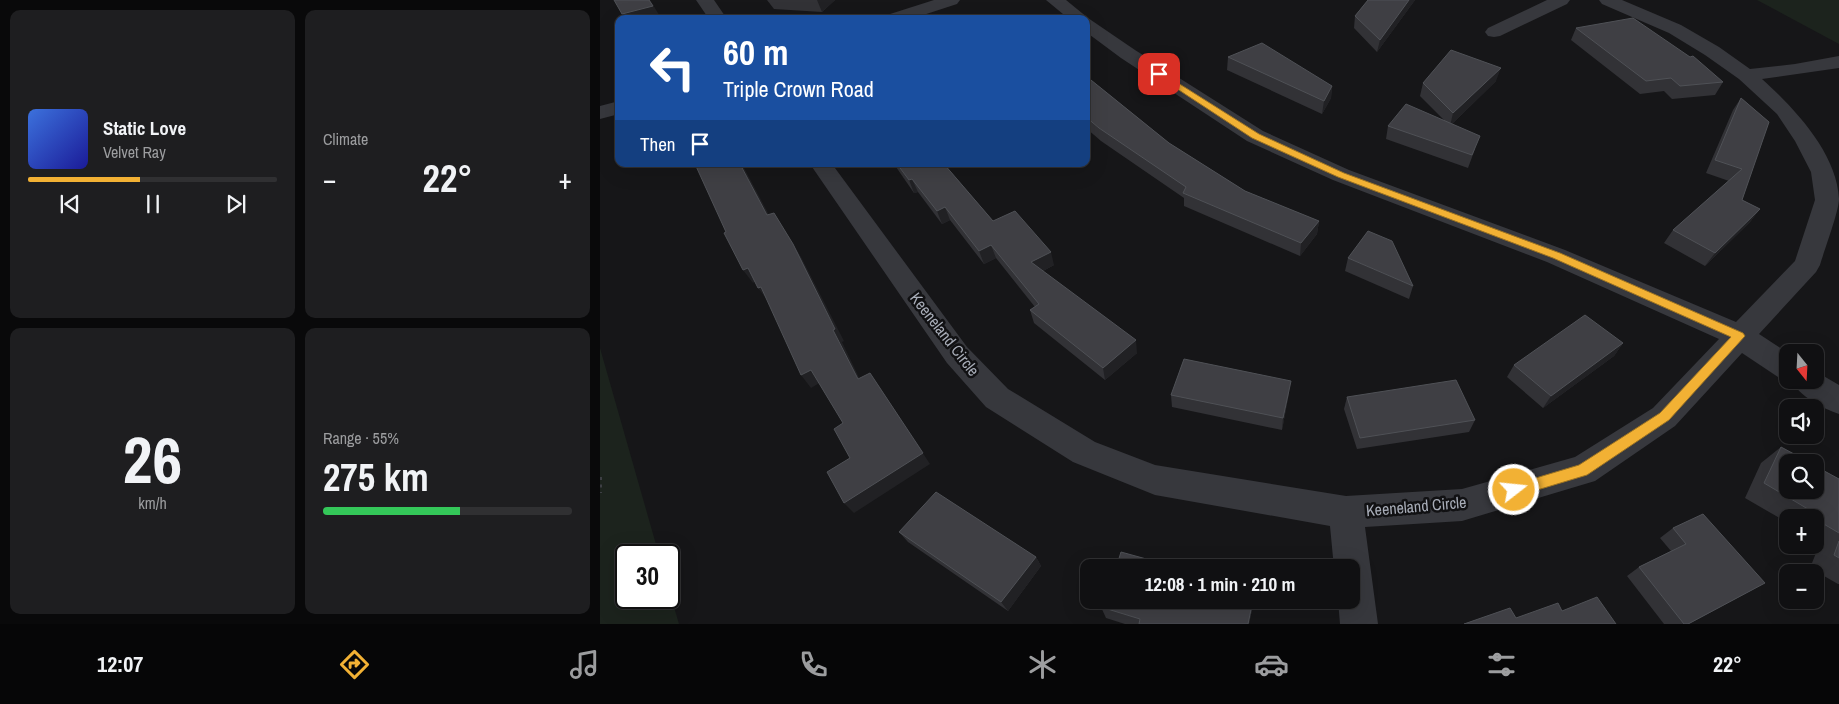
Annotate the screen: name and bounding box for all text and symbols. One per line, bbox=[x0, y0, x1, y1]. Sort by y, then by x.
text: 60 m bbox=[723, 29, 788, 76]
icon: left bbox=[640, 35, 705, 100]
pin bbox=[1138, 53, 1180, 95]
icon: arrive bbox=[1145, 60, 1173, 88]
text: Triple Crown Road bbox=[723, 74, 874, 104]
text: Static Love bbox=[103, 115, 186, 141]
text: Climate bbox=[323, 128, 368, 150]
icon: arrive bbox=[686, 130, 714, 158]
text: Then bbox=[640, 131, 676, 157]
text: Velvet Ray bbox=[103, 141, 166, 163]
text: 22° bbox=[423, 153, 472, 204]
text: − bbox=[323, 160, 336, 198]
text: + bbox=[559, 160, 572, 198]
icon: previous bbox=[56, 190, 84, 218]
icon: pause bbox=[139, 190, 167, 218]
icon: next bbox=[222, 190, 250, 218]
street label: Keeneland Circle bbox=[905, 288, 985, 380]
north arrow bbox=[1779, 344, 1824, 389]
map controls bbox=[1779, 344, 1824, 609]
button: sound bbox=[1779, 399, 1824, 444]
text: 26 bbox=[123, 416, 182, 503]
text: Range · 55% bbox=[323, 427, 399, 449]
text: 275 km bbox=[323, 452, 429, 503]
button: search bbox=[1779, 454, 1824, 499]
position arrow bbox=[1487, 463, 1539, 515]
street label: Keeneland Circle bbox=[1365, 491, 1467, 521]
text: km/h bbox=[138, 492, 167, 514]
button: + bbox=[1779, 509, 1824, 554]
speed limit sign: 30 bbox=[615, 544, 680, 609]
button: − bbox=[1779, 564, 1824, 609]
text: 12:08 · 1 min · 210 m bbox=[1145, 571, 1295, 597]
icon: directions bbox=[337, 647, 372, 682]
icon: music bbox=[567, 647, 602, 682]
icon: phone bbox=[796, 647, 831, 682]
icon: climate bbox=[1025, 647, 1060, 682]
icon: car bbox=[1254, 647, 1289, 682]
icon: filters bbox=[1484, 647, 1519, 682]
text: 12:07 bbox=[97, 649, 143, 679]
text: 22° bbox=[1713, 649, 1742, 679]

